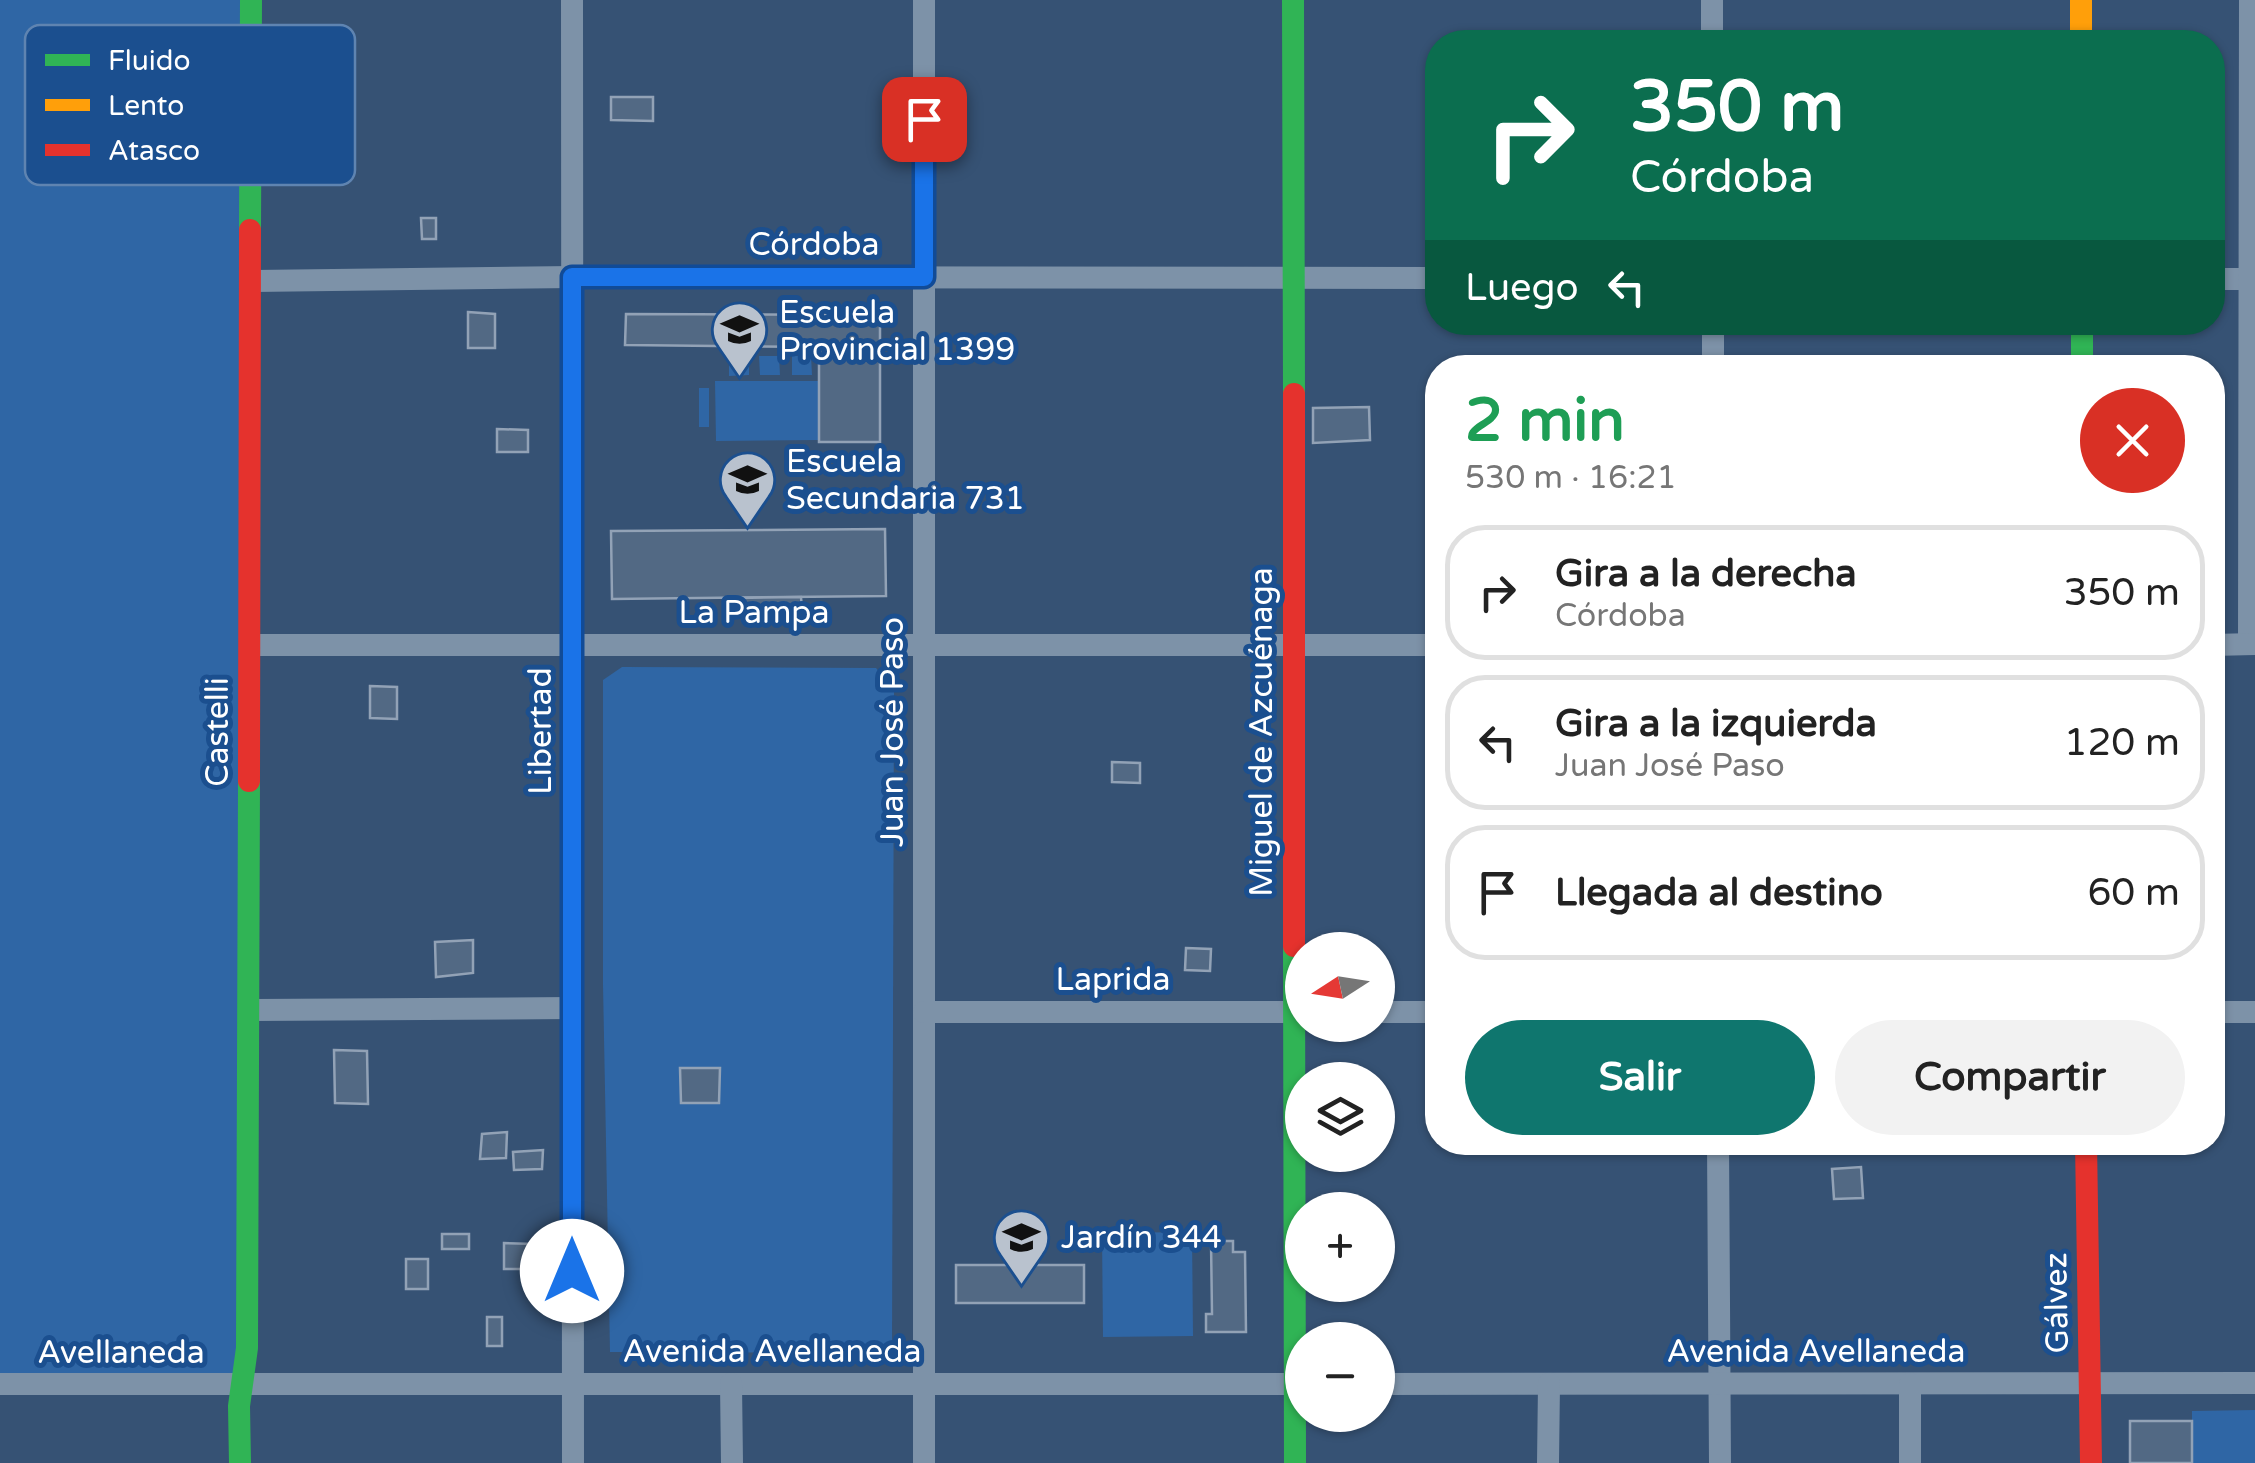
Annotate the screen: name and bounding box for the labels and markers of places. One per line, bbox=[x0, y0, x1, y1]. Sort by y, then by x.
pin bbox=[882, 77, 967, 162]
place label: Escuela Provincial 1399 bbox=[779, 294, 1015, 369]
school or university icon: Escuela Provincial 1399 bbox=[710, 300, 770, 379]
place label: Escuela Secundaria 731 bbox=[786, 443, 1025, 518]
school or university icon: Escuela Secundaria 731 bbox=[717, 449, 777, 528]
school or university icon: Jardín 344 bbox=[992, 1207, 1052, 1286]
place label: Jardín 344 bbox=[1061, 1219, 1222, 1257]

